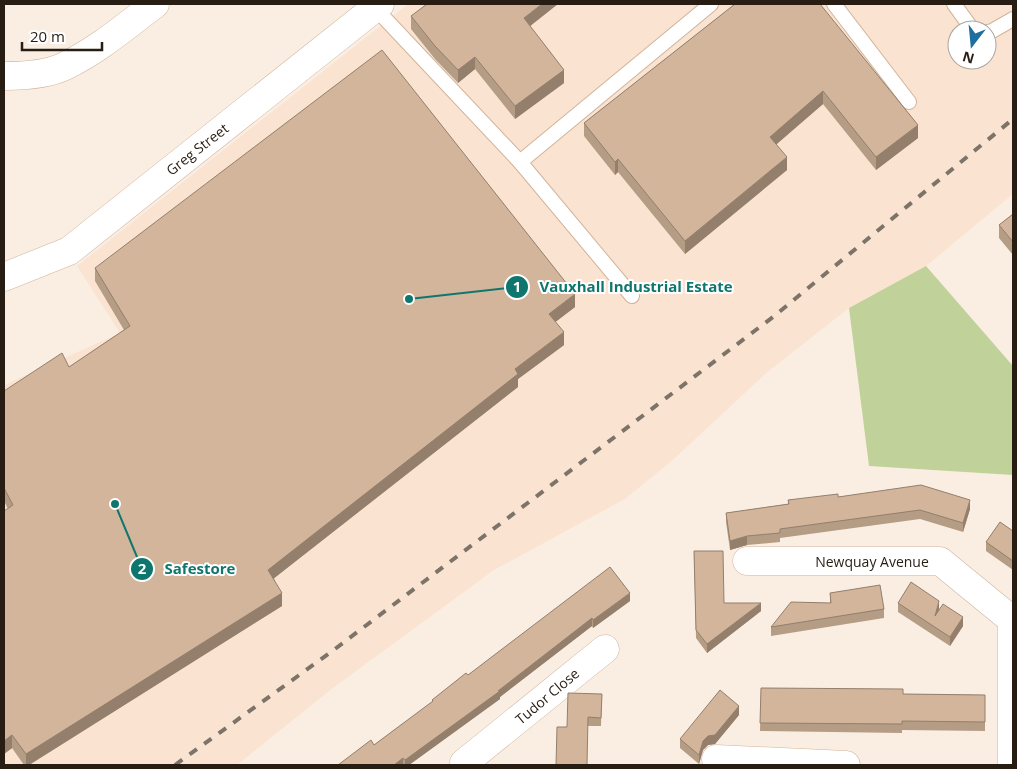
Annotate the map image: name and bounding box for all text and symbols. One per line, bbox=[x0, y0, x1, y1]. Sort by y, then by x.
scale bar bbox=[22, 20, 102, 52]
north arrow bbox=[947, 20, 997, 70]
text: 20 m bbox=[30, 26, 65, 46]
text: N bbox=[960, 47, 976, 69]
street label: Greg Street bbox=[162, 119, 232, 179]
callout: Vauxhall Industrial Estate bbox=[504, 272, 742, 302]
text: 1 bbox=[513, 276, 521, 296]
text: Vauxhall Industrial Estate bbox=[539, 276, 733, 296]
street label: Newquay Avenue bbox=[815, 552, 929, 571]
callout: Safestore bbox=[130, 554, 246, 584]
text: 2 bbox=[138, 558, 147, 578]
text: Safestore bbox=[165, 558, 236, 578]
street label: Tudor Close bbox=[511, 664, 583, 728]

